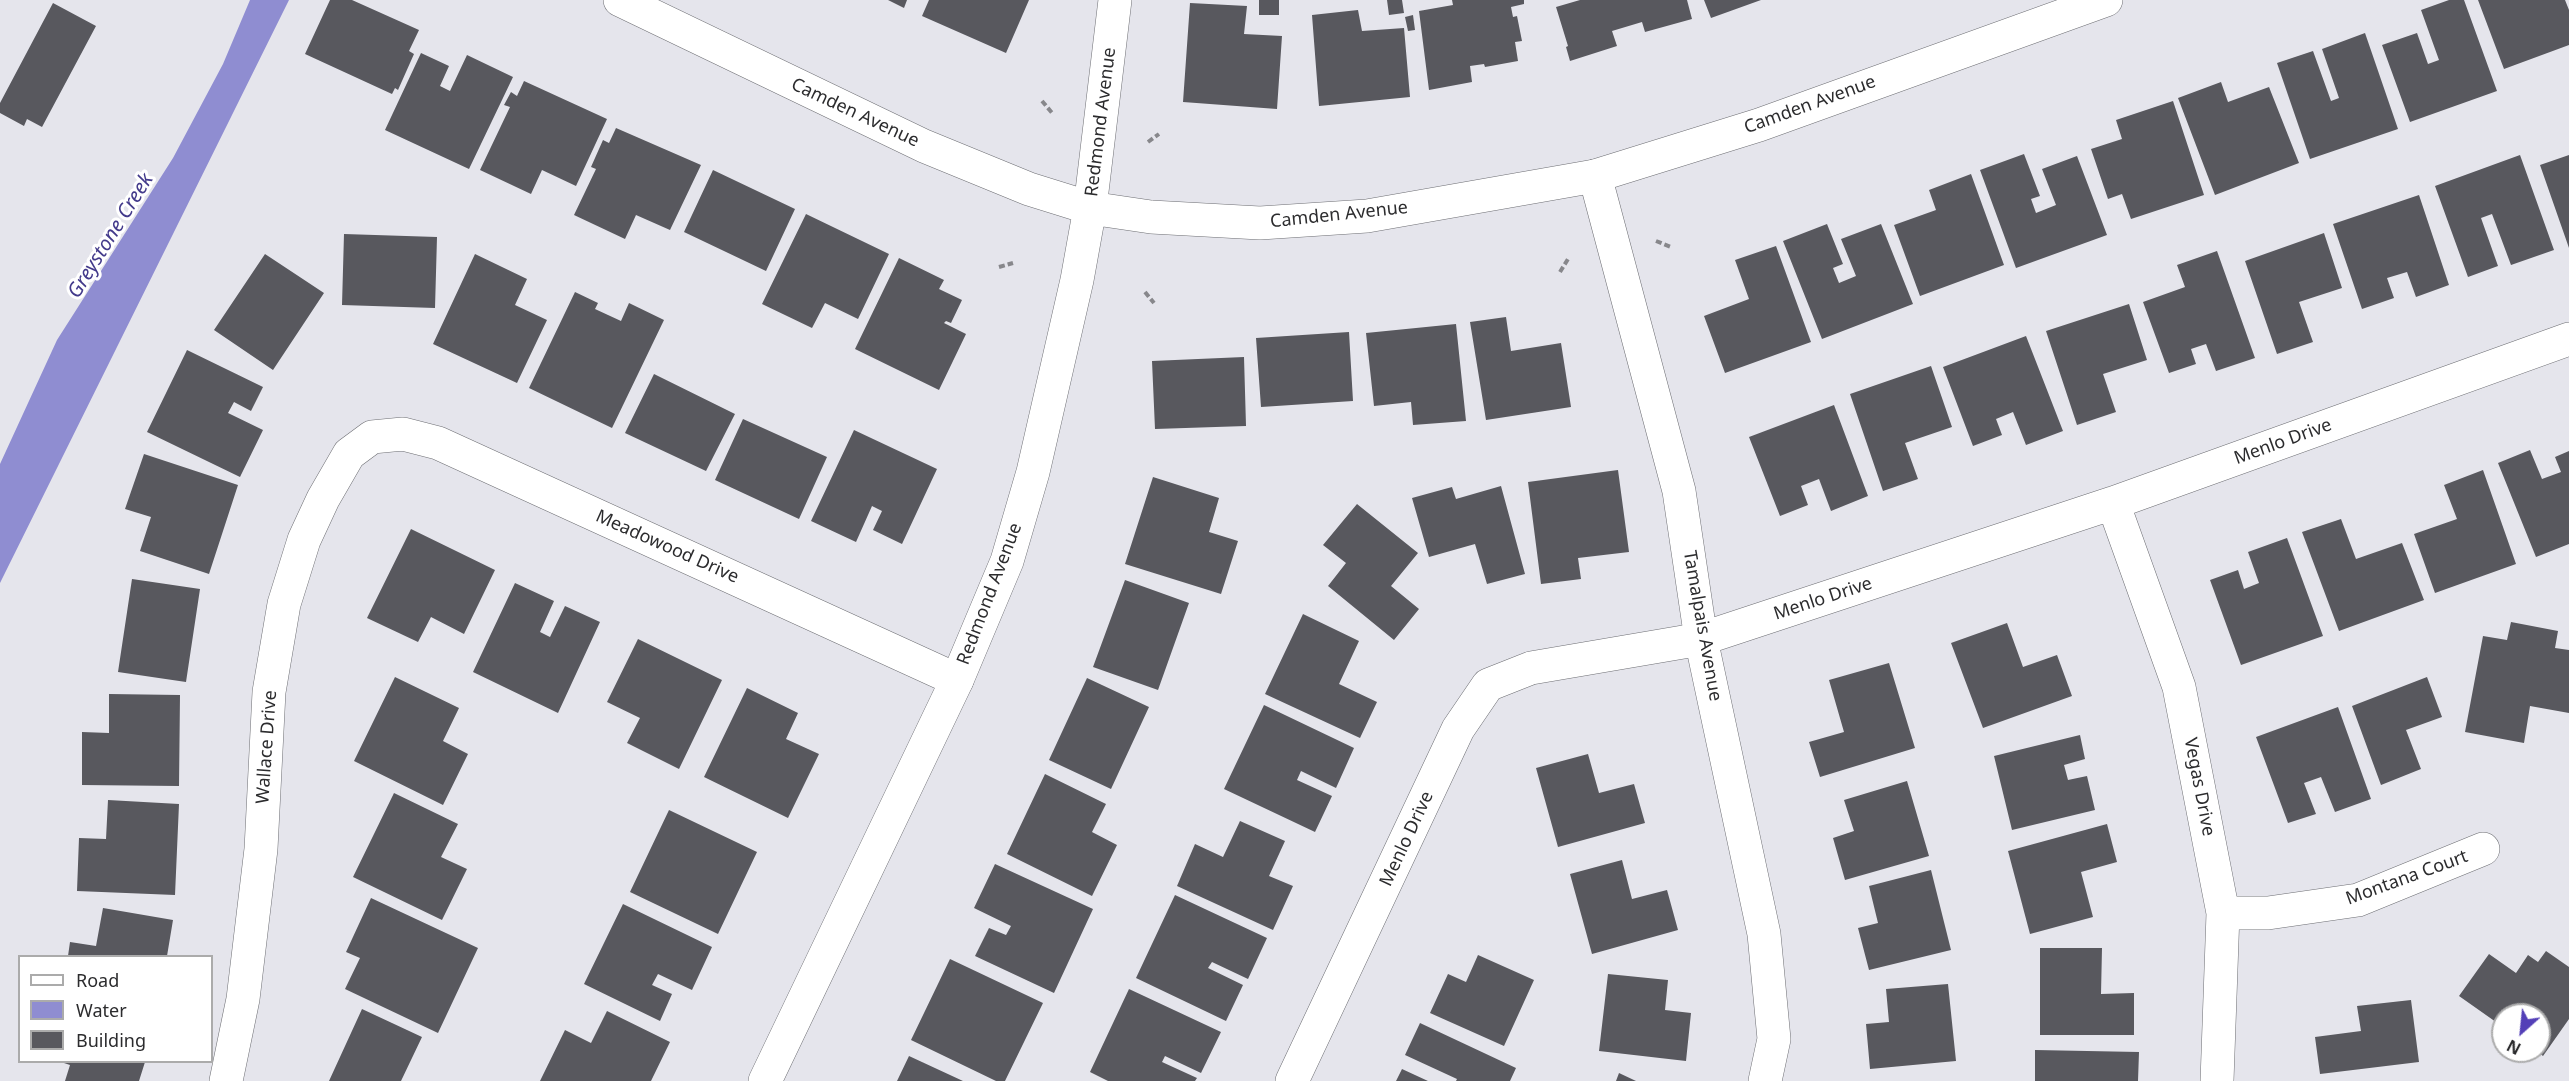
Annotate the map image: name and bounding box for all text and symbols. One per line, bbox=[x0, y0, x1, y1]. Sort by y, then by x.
street label: Redmond Avenue bbox=[1081, 46, 1121, 198]
street label: Camden Avenue bbox=[1741, 71, 1879, 139]
street label: Camden Avenue bbox=[788, 74, 922, 152]
water label: Greystone Creek bbox=[63, 169, 159, 303]
street label: Camden Avenue bbox=[1269, 197, 1409, 233]
street label: Menlo Drive bbox=[2231, 414, 2335, 470]
street label: Meadowood Drive bbox=[592, 506, 742, 588]
street label: Redmond Avenue bbox=[953, 520, 1027, 668]
street label: Tamalpais Avenue bbox=[1678, 549, 1726, 703]
street label: Menlo Drive bbox=[1771, 573, 1875, 625]
street label: Wallace Drive bbox=[252, 689, 282, 805]
street label: Vegas Drive bbox=[2179, 736, 2219, 838]
street label: Menlo Drive bbox=[1376, 788, 1438, 890]
street label: Montana Court bbox=[2343, 846, 2471, 910]
legend bbox=[18, 955, 213, 1063]
text: Road bbox=[76, 968, 119, 992]
text: Water bbox=[76, 998, 127, 1022]
north arrow bbox=[2491, 1003, 2551, 1063]
text: Building bbox=[76, 1028, 146, 1052]
text: N bbox=[2503, 1035, 2525, 1060]

